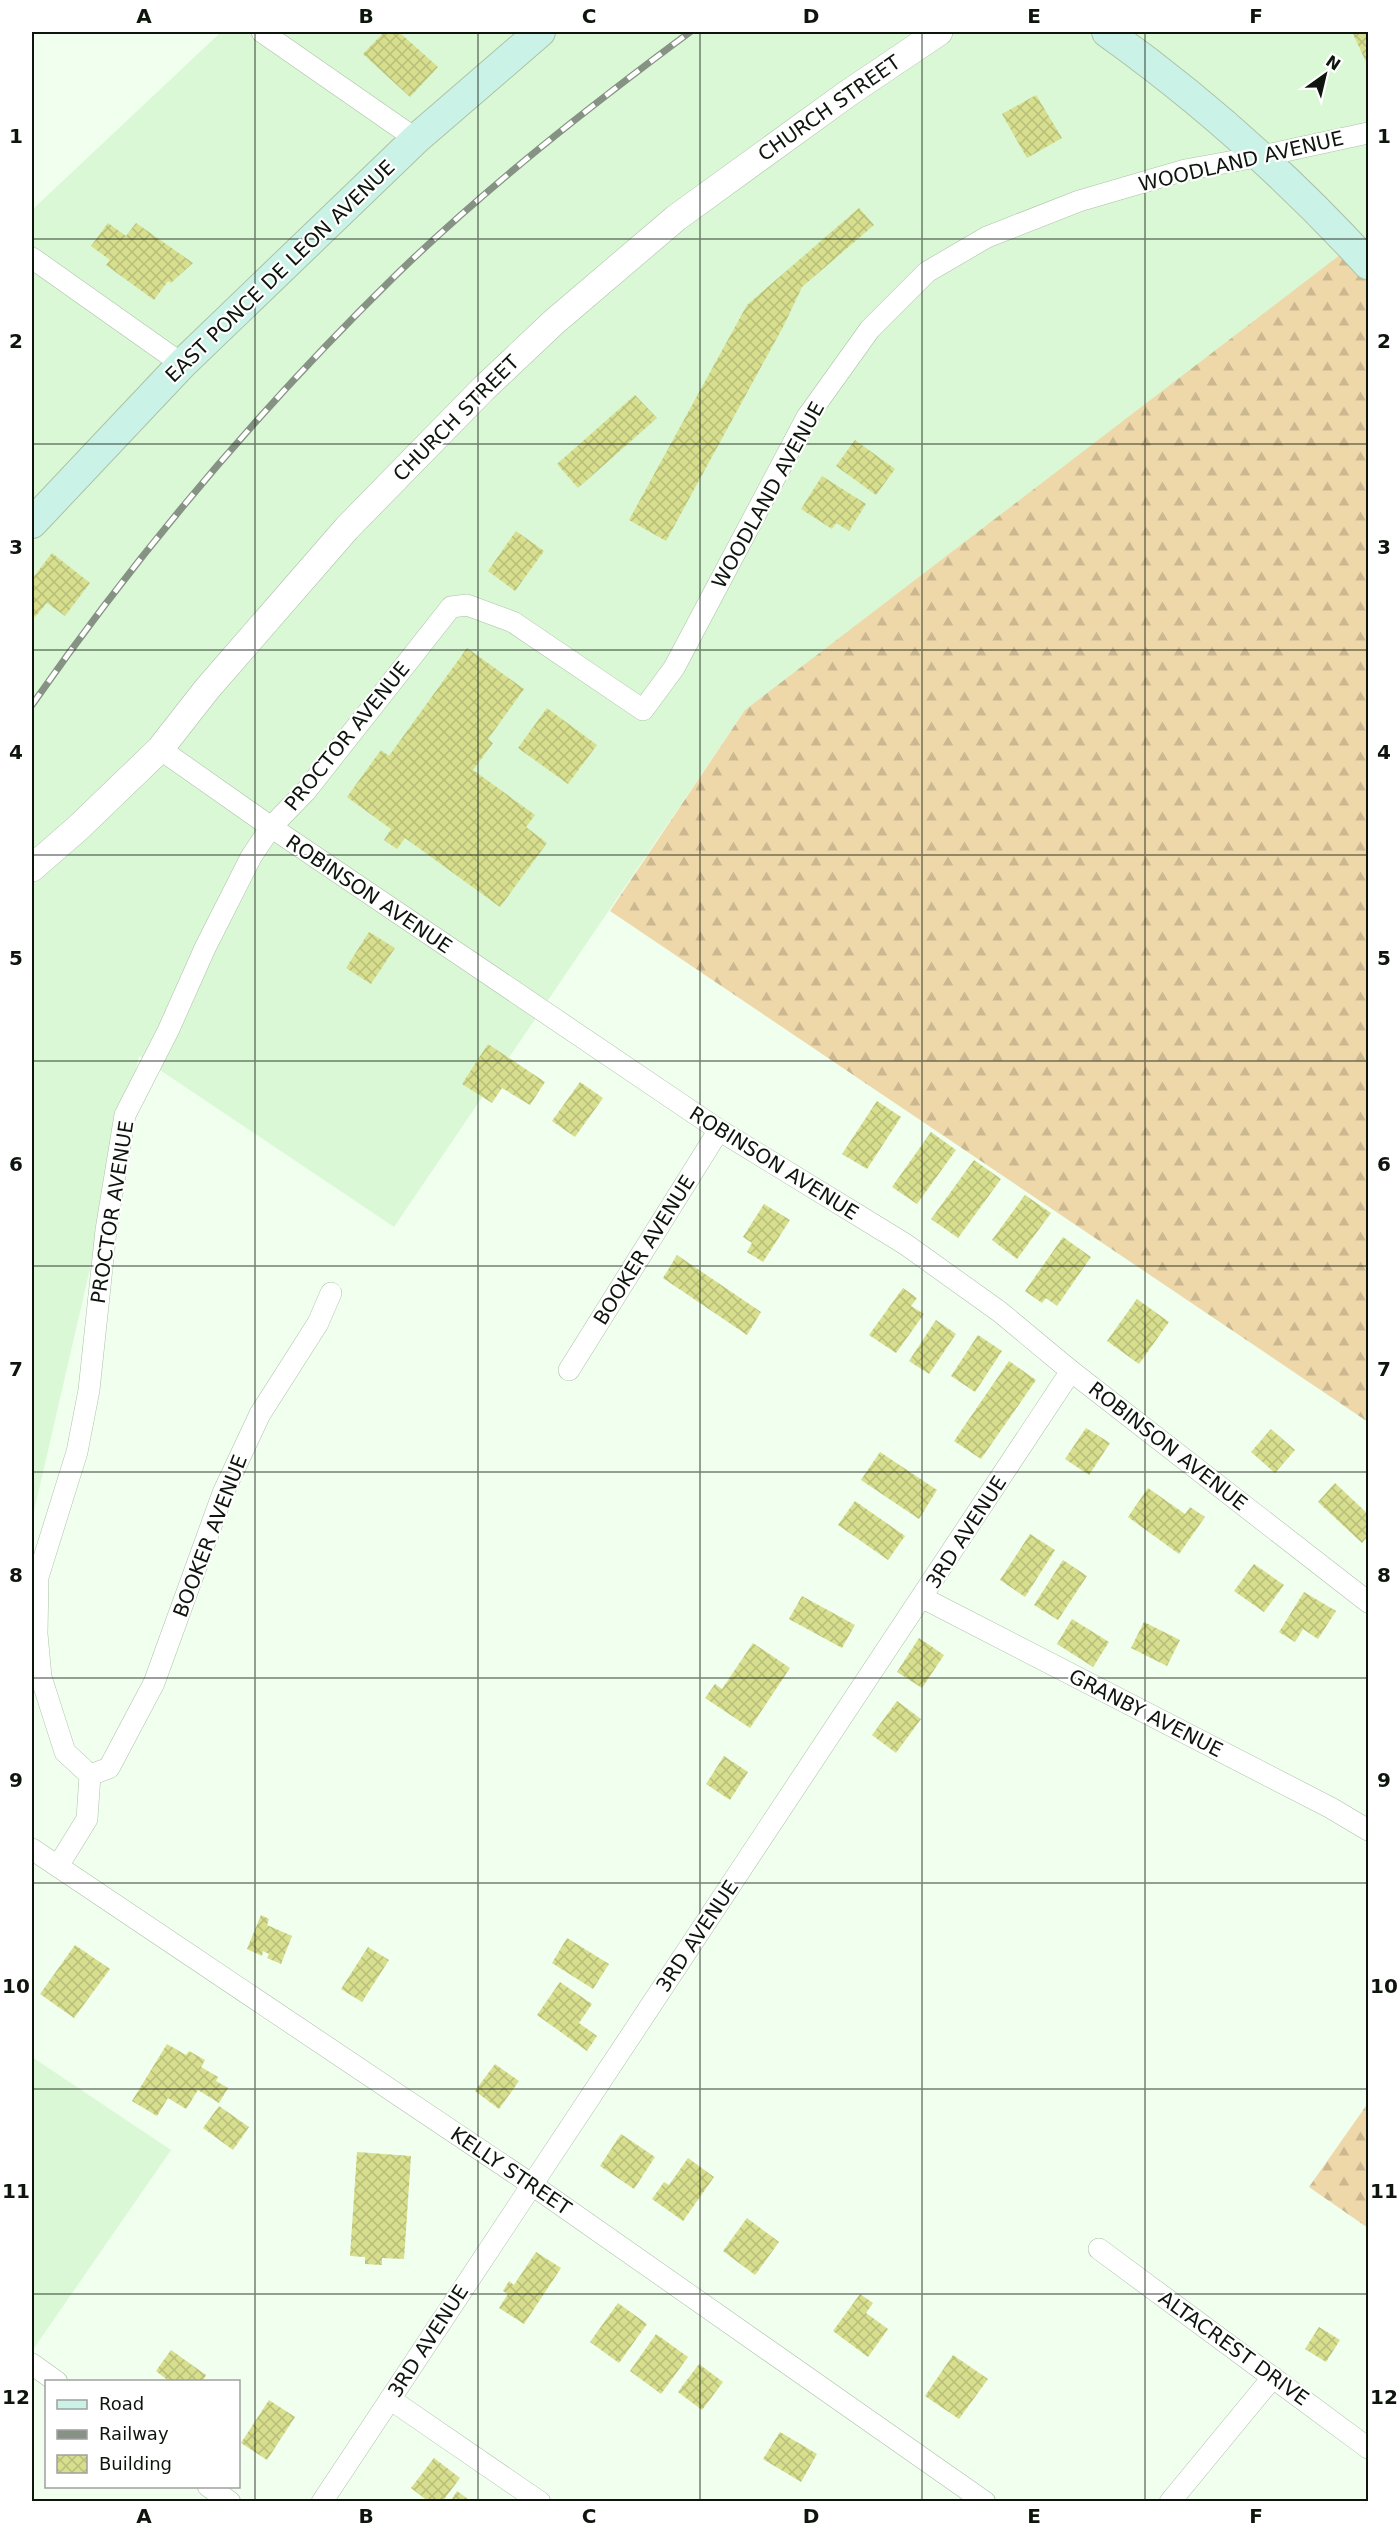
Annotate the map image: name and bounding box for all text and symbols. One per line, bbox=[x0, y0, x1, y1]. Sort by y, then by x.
text: A bbox=[136, 4, 152, 28]
text: B bbox=[358, 4, 374, 28]
text: C bbox=[582, 4, 596, 28]
text: D bbox=[803, 4, 819, 28]
text: E bbox=[1027, 4, 1041, 28]
text: F bbox=[1249, 4, 1263, 28]
north arrow bbox=[1295, 45, 1355, 105]
street label: CHURCH STREET bbox=[753, 49, 905, 166]
text: N bbox=[1322, 51, 1344, 75]
text: 1 bbox=[9, 124, 23, 148]
text: 1 bbox=[1377, 124, 1391, 148]
street label: WOODLAND AVENUE bbox=[1136, 126, 1346, 196]
street label: EAST PONCE DE LEON AVENUE bbox=[160, 155, 400, 387]
text: 2 bbox=[9, 329, 23, 353]
text: 2 bbox=[1377, 329, 1391, 353]
street label: CHURCH STREET bbox=[388, 349, 525, 486]
street label: WOODLAND AVENUE bbox=[707, 398, 829, 592]
text: 3 bbox=[9, 535, 23, 559]
text: 3 bbox=[1377, 535, 1391, 559]
street label: PROCTOR AVENUE bbox=[280, 657, 414, 815]
text: 4 bbox=[9, 740, 23, 764]
text: 4 bbox=[1377, 740, 1391, 764]
street label: ROBINSON AVENUE bbox=[281, 830, 457, 958]
text: 5 bbox=[9, 946, 23, 970]
text: 5 bbox=[1377, 946, 1391, 970]
street label: ROBINSON AVENUE bbox=[685, 1101, 863, 1225]
street label: PROCTOR AVENUE bbox=[86, 1119, 138, 1305]
text: 6 bbox=[9, 1152, 23, 1176]
text: 6 bbox=[1377, 1152, 1391, 1176]
street label: BOOKER AVENUE bbox=[588, 1171, 700, 1329]
text: 7 bbox=[9, 1357, 23, 1381]
text: 7 bbox=[1377, 1357, 1391, 1381]
street label: ROBINSON AVENUE bbox=[1084, 1377, 1252, 1515]
street label: BOOKER AVENUE bbox=[168, 1451, 252, 1621]
street label: 3RD AVENUE bbox=[921, 1471, 1011, 1593]
text: 8 bbox=[9, 1563, 23, 1587]
text: 8 bbox=[1377, 1563, 1391, 1587]
street label: GRANBY AVENUE bbox=[1065, 1664, 1227, 1762]
text: 9 bbox=[9, 1768, 23, 1792]
text: 9 bbox=[1377, 1768, 1391, 1792]
street label: 3RD AVENUE bbox=[651, 1876, 743, 1996]
text: 10 bbox=[2, 1974, 30, 1998]
text: 10 bbox=[1370, 1974, 1398, 1998]
street label: KELLY STREET bbox=[446, 2122, 576, 2221]
text: 11 bbox=[2, 2179, 30, 2203]
text: 11 bbox=[1370, 2179, 1398, 2203]
street label: 3RD AVENUE bbox=[383, 2280, 473, 2402]
street label: ALTACREST DRIVE bbox=[1154, 2286, 1314, 2410]
legend bbox=[45, 2380, 240, 2488]
text: 12 bbox=[2, 2385, 30, 2409]
text: 12 bbox=[1370, 2385, 1398, 2409]
text: Road bbox=[99, 2393, 144, 2414]
text: Railway bbox=[99, 2423, 169, 2444]
text: Building bbox=[99, 2453, 172, 2474]
text: A bbox=[136, 2504, 152, 2528]
text: B bbox=[358, 2504, 374, 2528]
text: C bbox=[582, 2504, 596, 2528]
text: D bbox=[803, 2504, 819, 2528]
text: E bbox=[1027, 2504, 1041, 2528]
text: F bbox=[1249, 2504, 1263, 2528]

